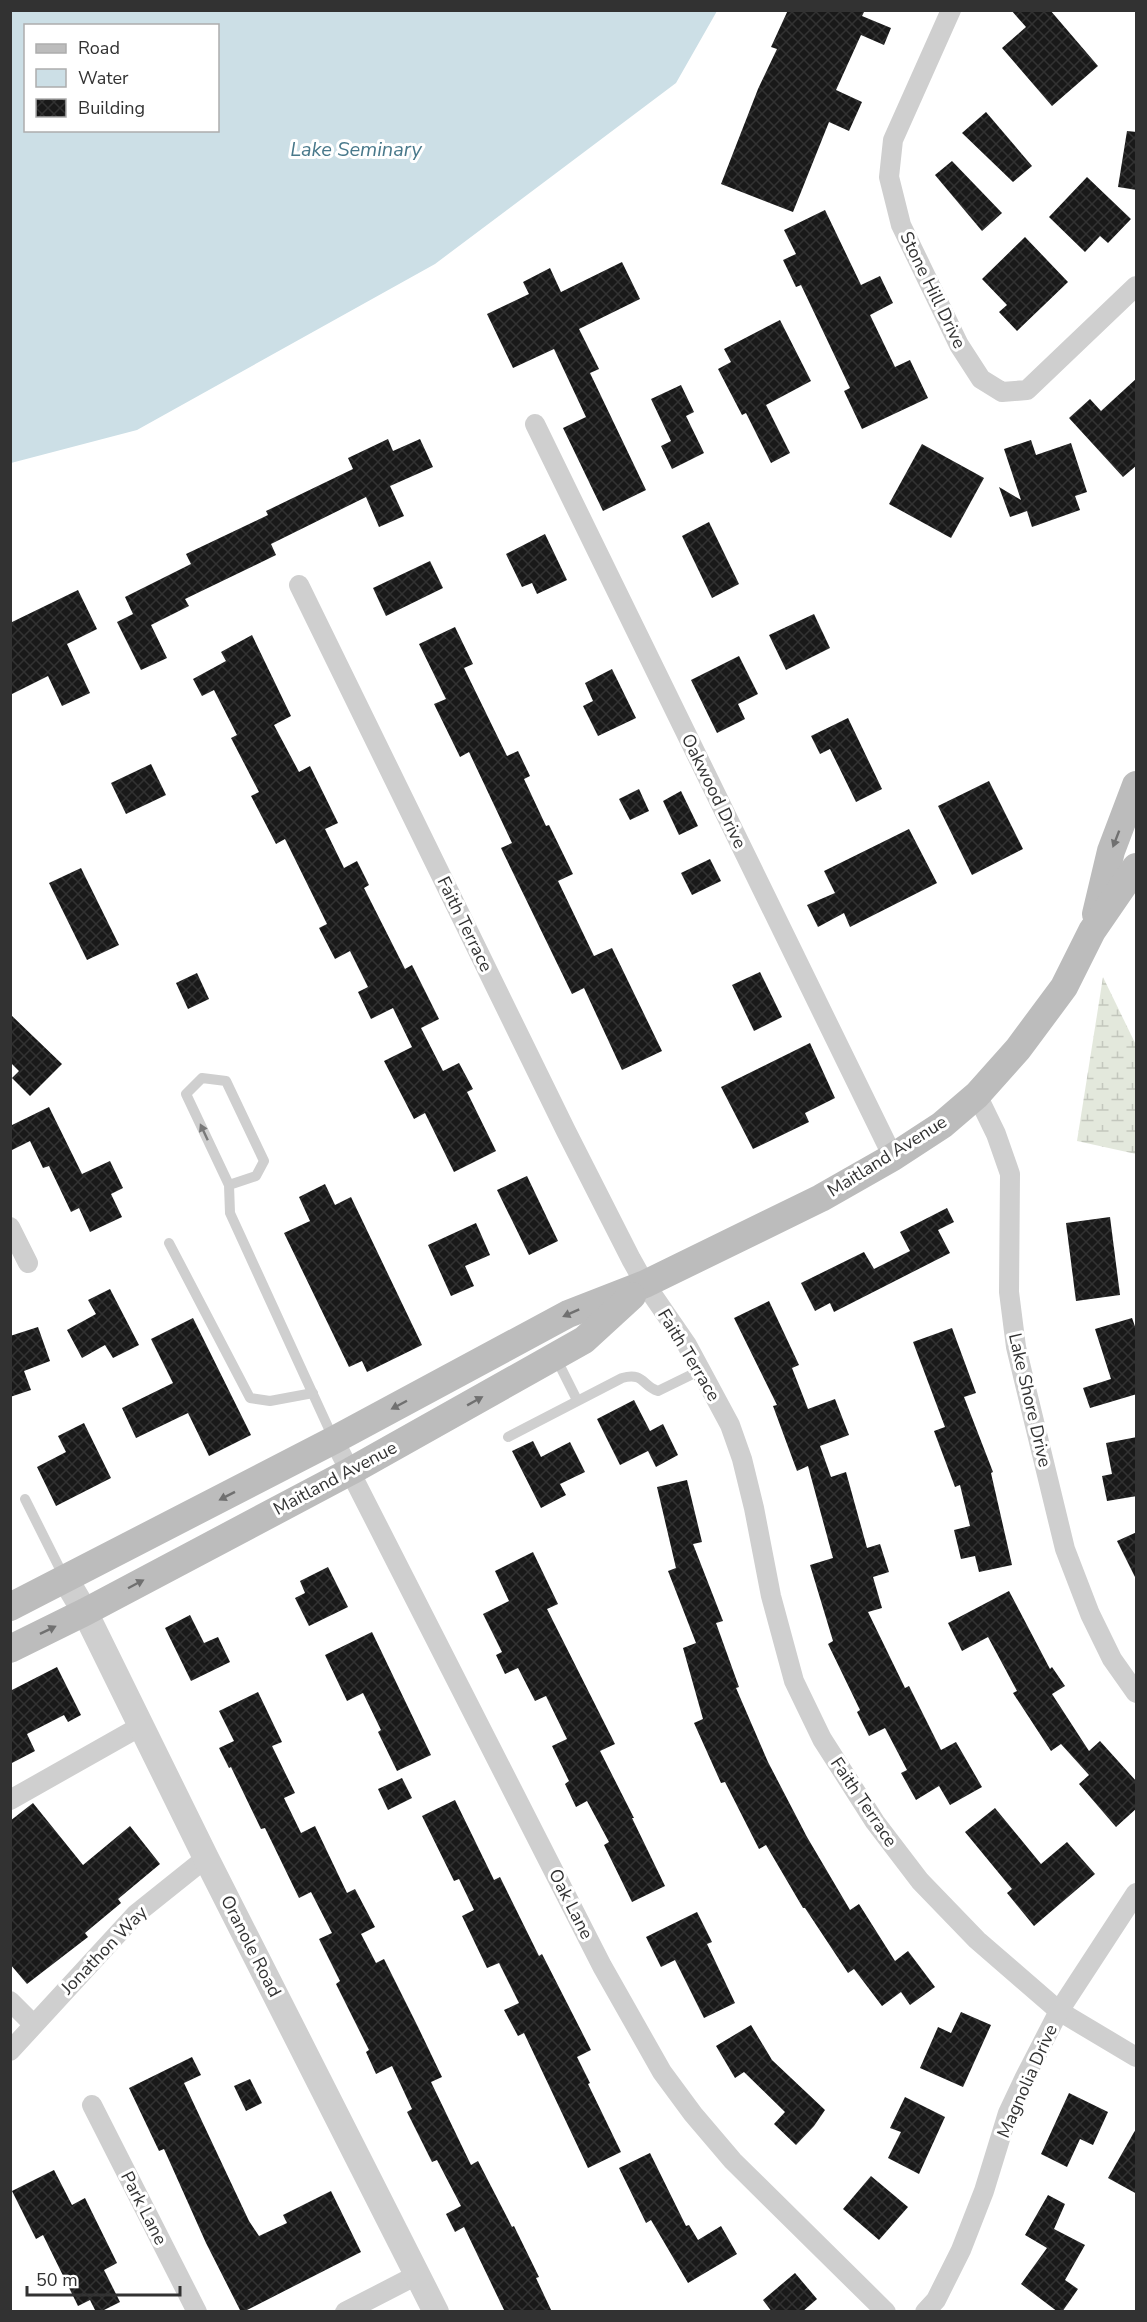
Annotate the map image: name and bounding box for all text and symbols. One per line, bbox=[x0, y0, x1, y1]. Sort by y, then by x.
legend bbox=[24, 24, 219, 132]
text: Road bbox=[78, 36, 120, 60]
text: Water bbox=[78, 66, 129, 90]
text: Building bbox=[78, 96, 145, 120]
water label: Lake Seminary bbox=[290, 136, 423, 163]
street label: Stone Hill Drive bbox=[894, 227, 972, 353]
street label: Oakwood Drive bbox=[676, 730, 752, 852]
one-way arrow bbox=[1110, 831, 1120, 849]
street label: Faith Terrace bbox=[432, 872, 498, 976]
street label: Maitland Avenue bbox=[823, 1110, 951, 1202]
one-way arrow bbox=[199, 1123, 209, 1141]
street label: Faith Terrace bbox=[652, 1304, 726, 1406]
one-way arrow bbox=[563, 1309, 580, 1318]
street label: Lake Shore Drive bbox=[1003, 1331, 1057, 1469]
one-way arrow bbox=[467, 1396, 484, 1406]
one-way arrow bbox=[390, 1400, 407, 1410]
street label: Maitland Avenue bbox=[269, 1435, 401, 1521]
one-way arrow bbox=[218, 1491, 235, 1501]
one-way arrow bbox=[128, 1579, 145, 1589]
one-way arrow bbox=[39, 1625, 56, 1635]
street label: Faith Terrace bbox=[825, 1752, 903, 1852]
street label: Oak Lane bbox=[543, 1865, 599, 1943]
street label: Oranole Road bbox=[215, 1891, 287, 2001]
street label: Jonathon Way bbox=[55, 1900, 153, 2000]
street label: Magnolia Drive bbox=[991, 2020, 1063, 2142]
street label: Park Lane bbox=[115, 2167, 173, 2249]
scale bar bbox=[27, 2259, 180, 2297]
text: 50 m bbox=[36, 2268, 78, 2292]

